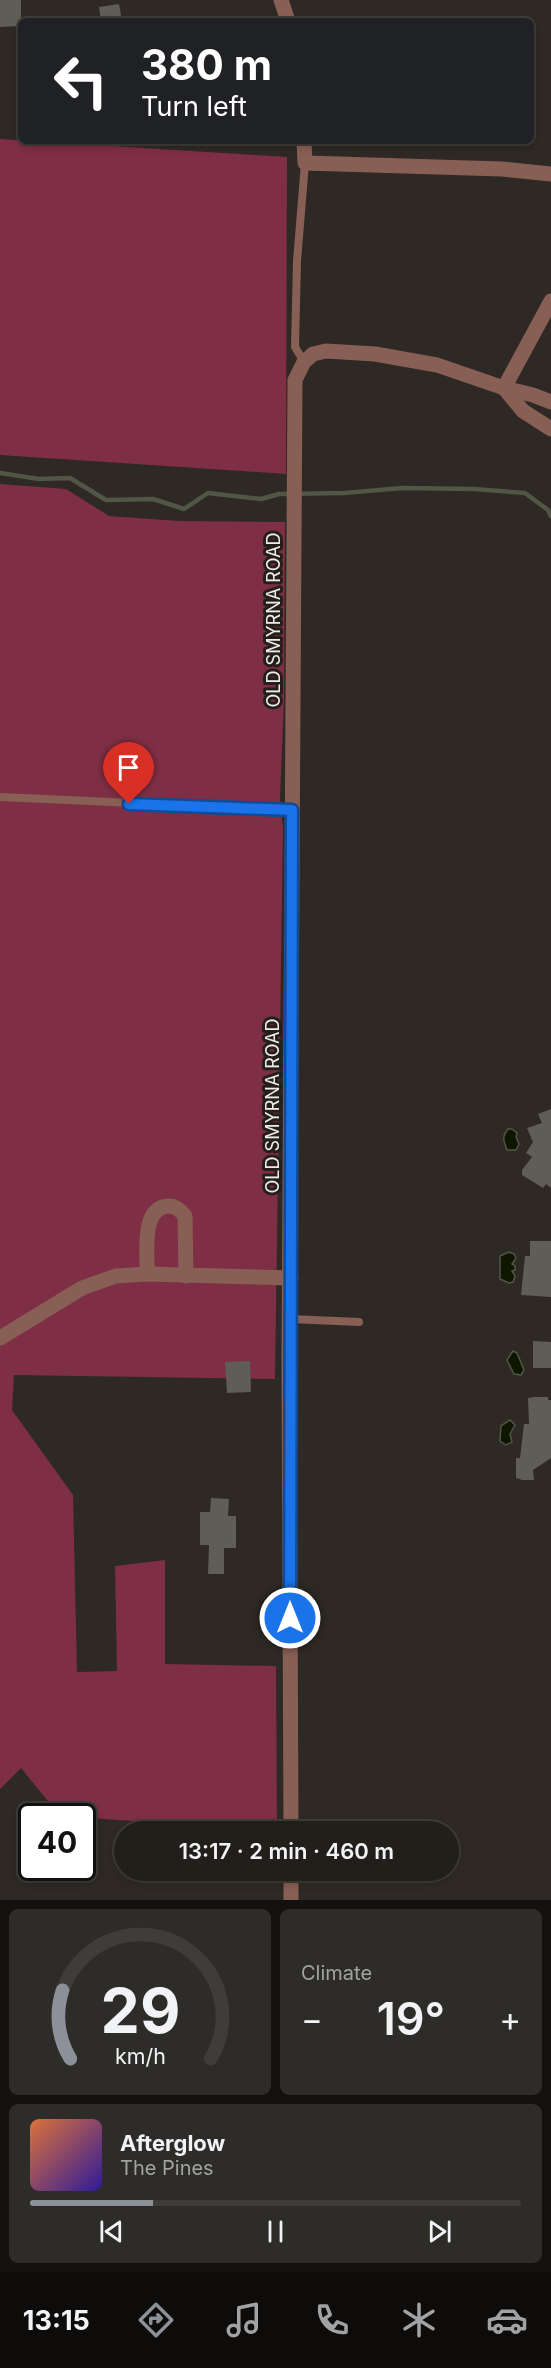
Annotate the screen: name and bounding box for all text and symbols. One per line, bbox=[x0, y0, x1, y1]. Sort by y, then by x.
text: 380 m bbox=[141, 39, 272, 90]
icon: left bbox=[42, 42, 120, 120]
text: Turn left bbox=[141, 90, 247, 123]
street label: OLD SMYRNA ROAD bbox=[263, 533, 284, 707]
pin bbox=[103, 742, 154, 804]
icon: arrive bbox=[112, 751, 145, 784]
street label: OLD SMYRNA ROAD bbox=[262, 1019, 283, 1193]
position arrow bbox=[258, 1586, 322, 1650]
speed limit sign: 40 bbox=[18, 1803, 96, 1881]
text: 13:17 · 2 min · 460 m bbox=[179, 1838, 394, 1864]
text: Climate bbox=[301, 1961, 372, 1985]
text: 29 bbox=[100, 1973, 180, 2048]
text: 19° bbox=[377, 1991, 445, 2046]
text: − bbox=[301, 1999, 323, 2039]
text: + bbox=[499, 1999, 521, 2039]
text: km/h bbox=[115, 2043, 165, 2069]
text: Afterglow bbox=[120, 2130, 225, 2156]
text: The Pines bbox=[120, 2156, 214, 2180]
icon: previous bbox=[95, 2215, 128, 2248]
icon: pause bbox=[259, 2215, 292, 2248]
icon: next bbox=[423, 2215, 456, 2248]
icon: directions bbox=[135, 2299, 177, 2341]
icon: music bbox=[223, 2299, 265, 2341]
icon: phone bbox=[311, 2299, 353, 2341]
icon: climate bbox=[398, 2299, 440, 2341]
icon: car bbox=[486, 2299, 528, 2341]
text: 13:15 bbox=[23, 2304, 90, 2337]

